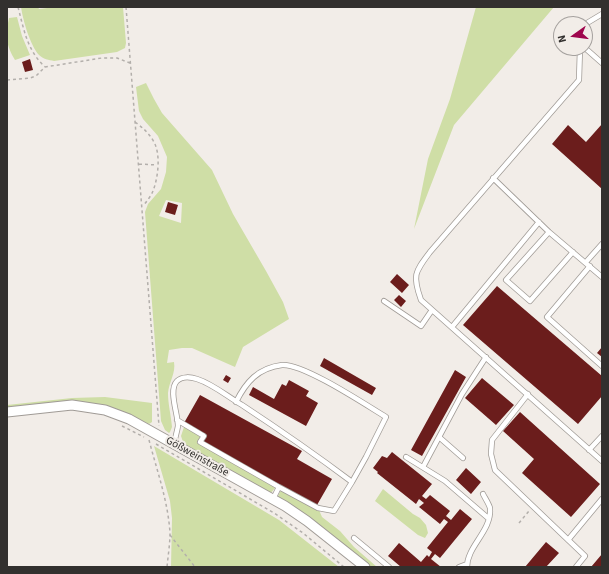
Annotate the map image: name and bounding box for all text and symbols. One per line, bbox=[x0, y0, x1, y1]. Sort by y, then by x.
north arrow bbox=[553, 16, 593, 56]
text: N bbox=[554, 33, 570, 44]
street label: Gößweinstraße bbox=[163, 434, 231, 480]

